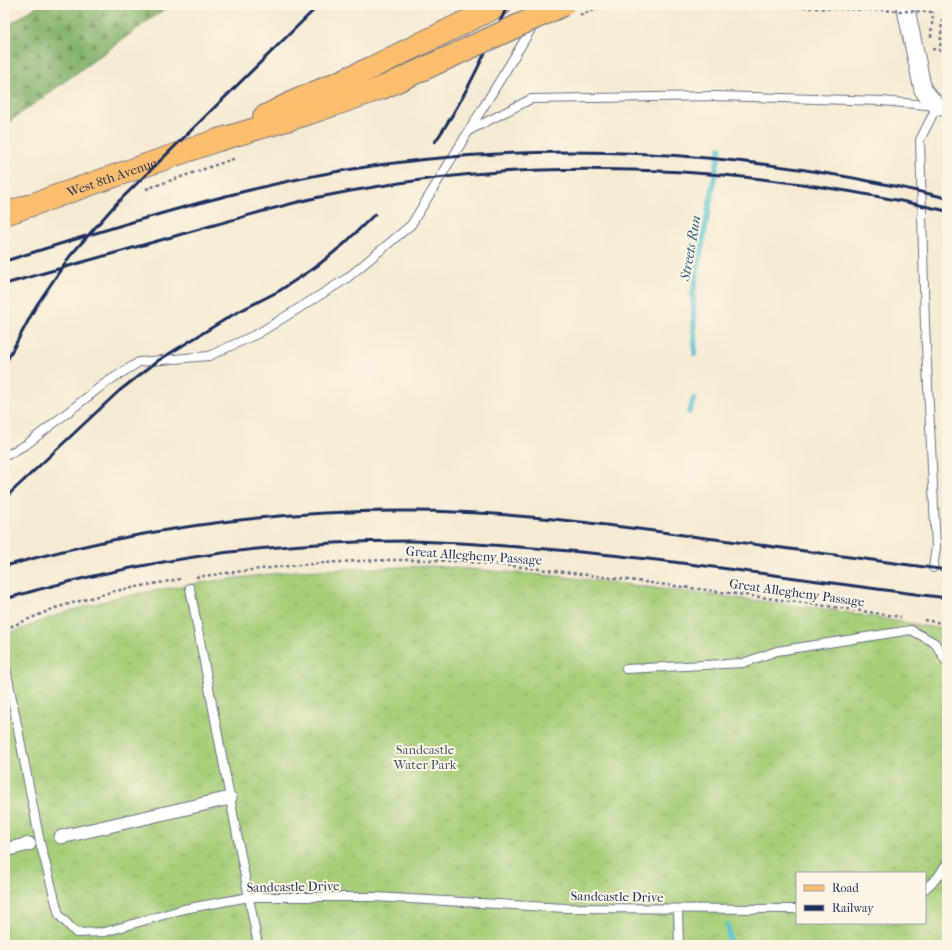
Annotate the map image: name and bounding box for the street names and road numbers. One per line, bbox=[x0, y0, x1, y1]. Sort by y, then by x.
street label: West 8th Avenue bbox=[64, 155, 159, 200]
street label: Great Allegheny Passage bbox=[405, 543, 543, 568]
street label: Great Allegheny Passage bbox=[728, 576, 866, 610]
street label: Sandcastle Drive bbox=[246, 878, 340, 895]
street label: Sandcastle Drive bbox=[570, 888, 664, 905]

